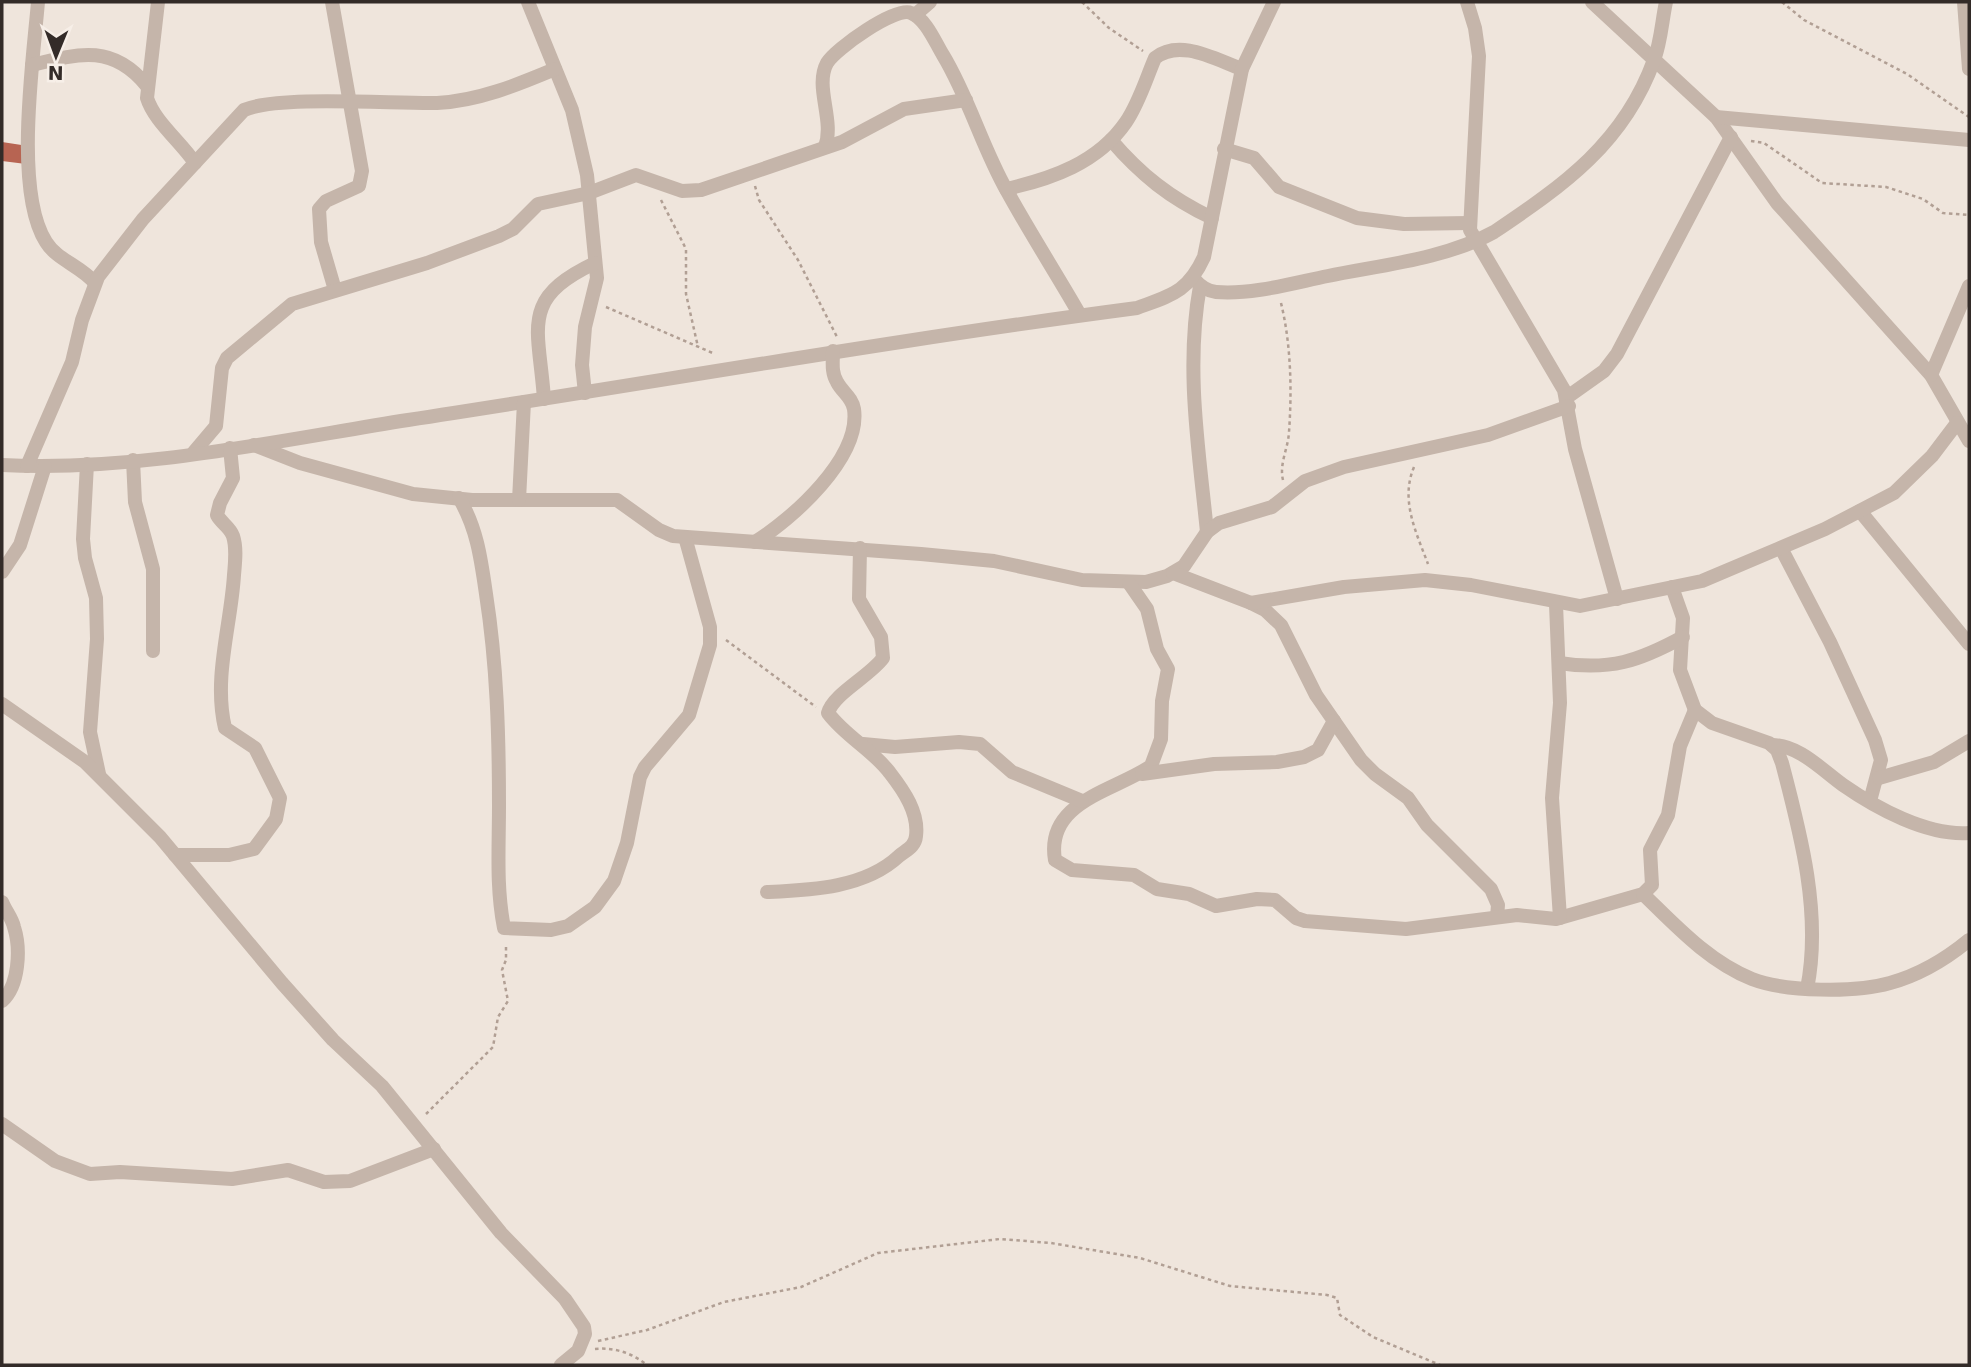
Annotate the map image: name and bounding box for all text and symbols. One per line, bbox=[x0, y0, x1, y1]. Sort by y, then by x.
north arrow bbox=[21, 21, 91, 91]
text: N bbox=[48, 62, 64, 84]

